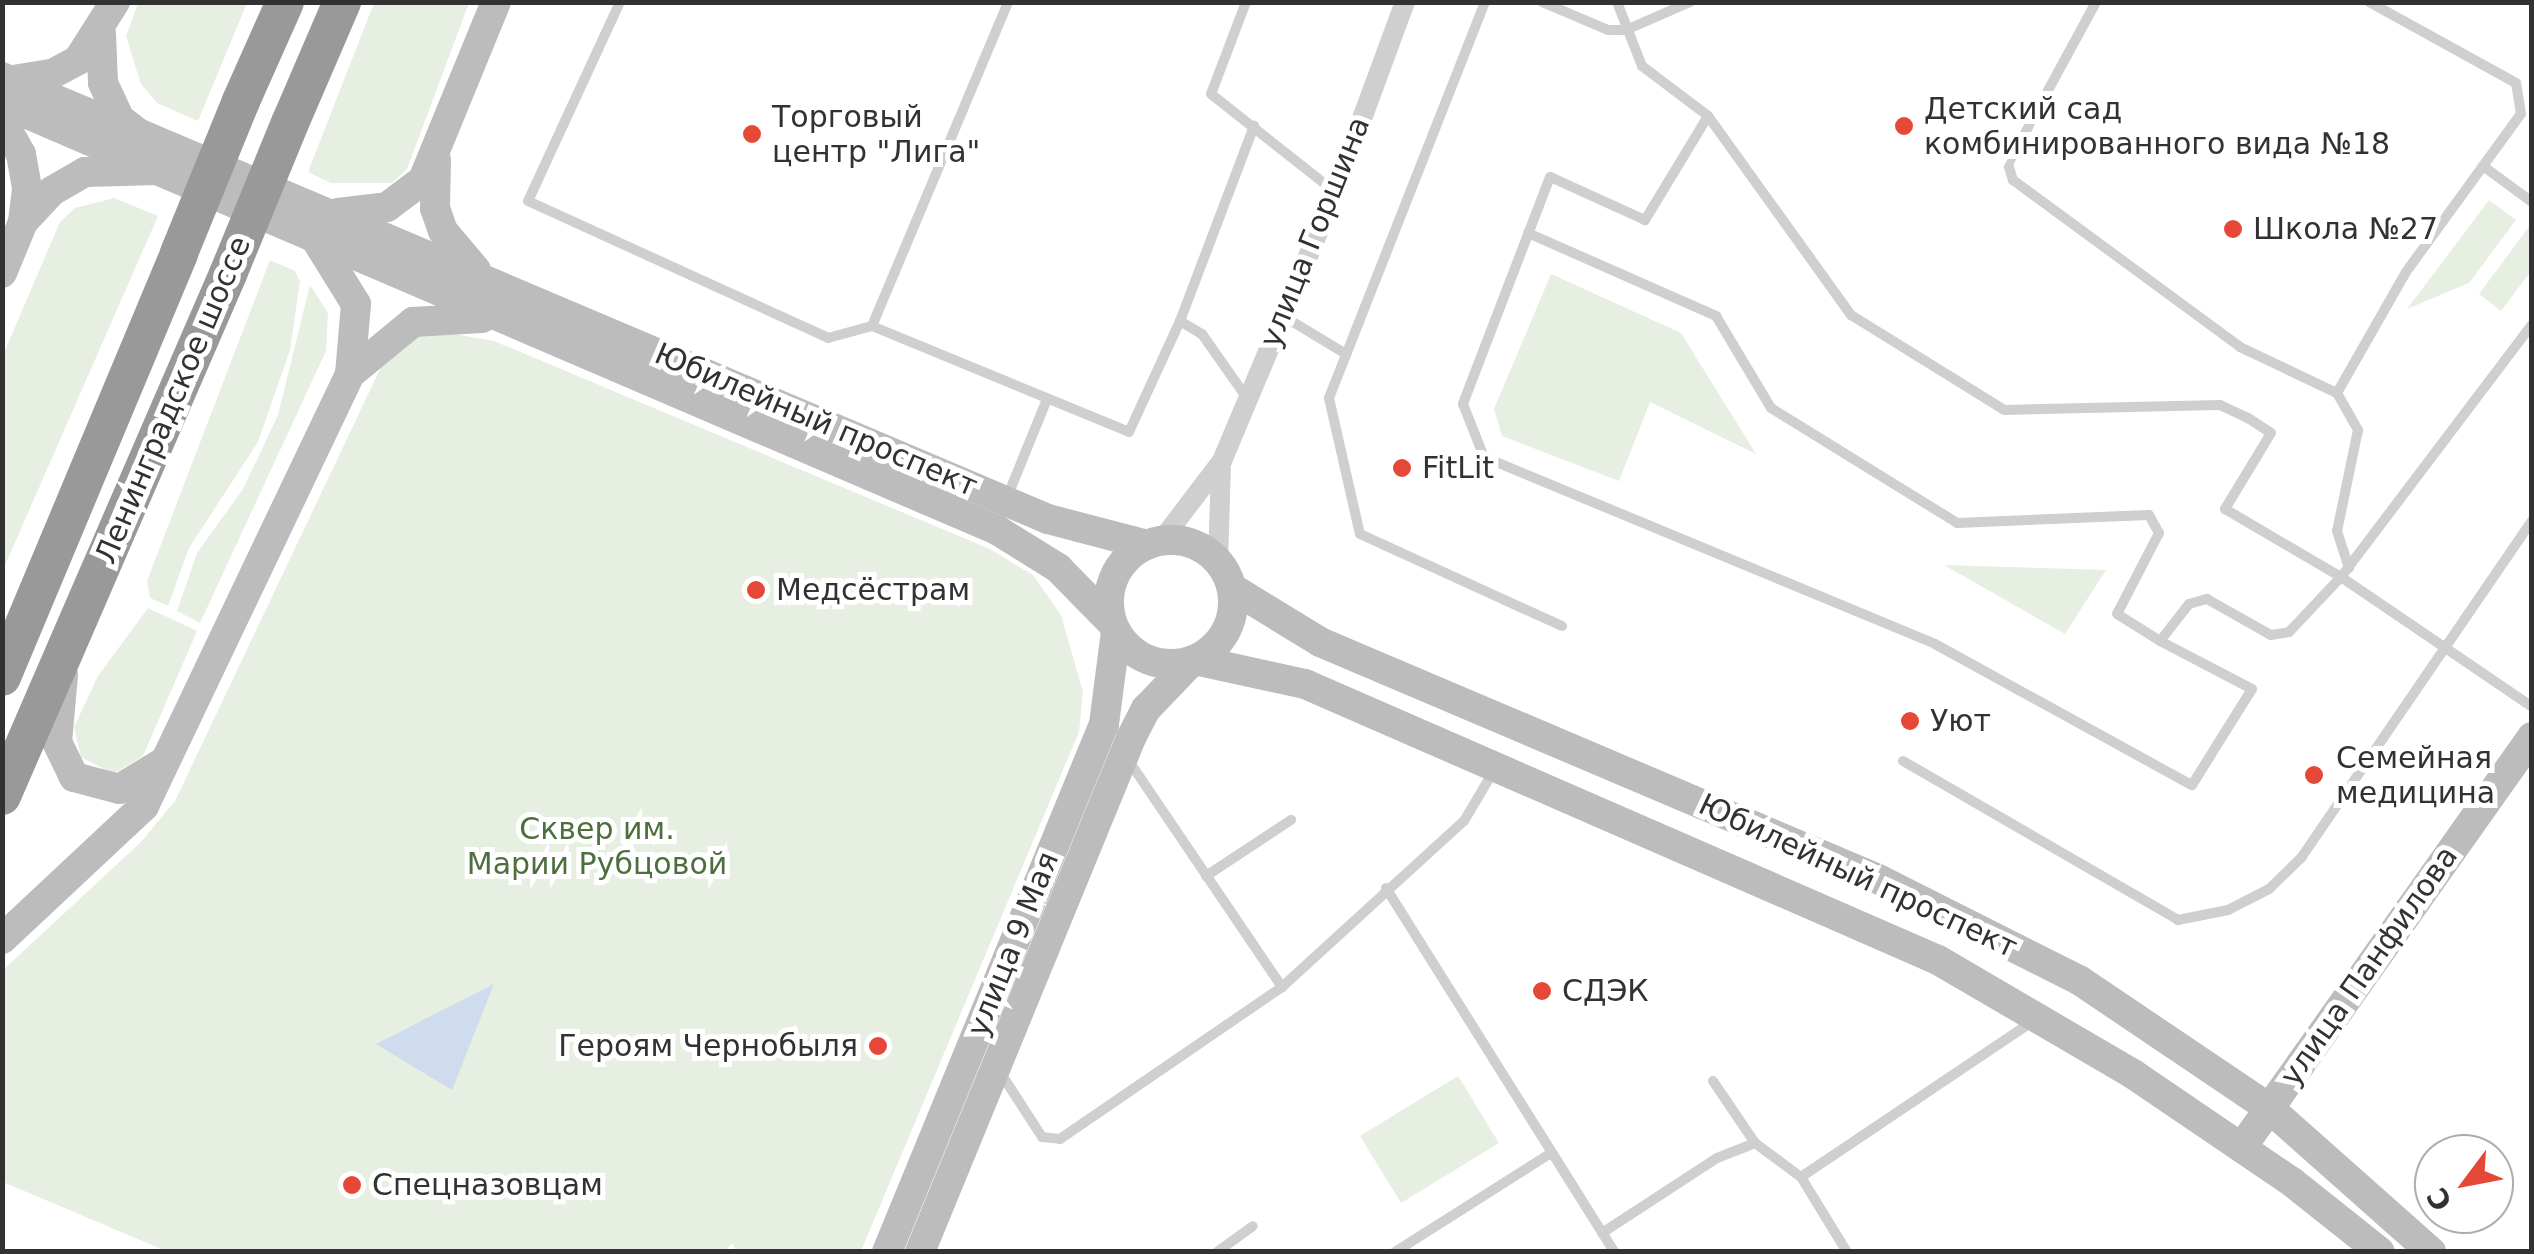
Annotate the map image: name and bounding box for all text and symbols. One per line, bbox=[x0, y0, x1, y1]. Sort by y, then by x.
place label: Детский сад комбинированного вида №18 bbox=[1924, 91, 2390, 162]
place label: Торговый центр "Лига" bbox=[772, 99, 980, 170]
street label: улица Горшина bbox=[1252, 111, 1378, 353]
marker: Детский сад комбинированного вида №18 bbox=[1893, 115, 1915, 137]
marker: Торговый центр "Лига" bbox=[741, 123, 763, 145]
place label: Школа №27 bbox=[2253, 211, 2438, 247]
marker: Школа №27 bbox=[2222, 218, 2244, 240]
street label: Ленинградское шоссе bbox=[88, 231, 258, 569]
street label: Юбилейный проспект bbox=[649, 336, 983, 504]
place label: FitLit bbox=[1422, 450, 1494, 486]
marker: FitLit bbox=[1391, 457, 1413, 479]
place label: Медсёстрам bbox=[776, 572, 970, 608]
marker: Медсёстрам bbox=[745, 579, 767, 601]
place label: Уют bbox=[1930, 703, 1991, 739]
marker: Уют bbox=[1899, 710, 1921, 732]
place label: Семейная медицина bbox=[2336, 740, 2495, 810]
marker: Семейная медицина bbox=[2301, 762, 2327, 788]
street label: Юбилейный проспект bbox=[1693, 786, 2023, 966]
park label: Сквер им. Марии Рубцовой bbox=[467, 811, 727, 882]
street label: улица Панфилова bbox=[2273, 839, 2465, 1093]
street label: улица 9 Мая bbox=[960, 847, 1066, 1041]
place label: СДЭК bbox=[1562, 973, 1649, 1009]
marker: СДЭК bbox=[1531, 980, 1553, 1002]
place label: Героям Чернобыля bbox=[558, 1028, 858, 1064]
marker: Героям Чернобыля bbox=[867, 1035, 889, 1057]
north arrow bbox=[2414, 1134, 2514, 1234]
place label: Спецназовцам bbox=[372, 1167, 603, 1203]
marker: Спецназовцам bbox=[341, 1174, 363, 1196]
text: С bbox=[2420, 1182, 2459, 1217]

